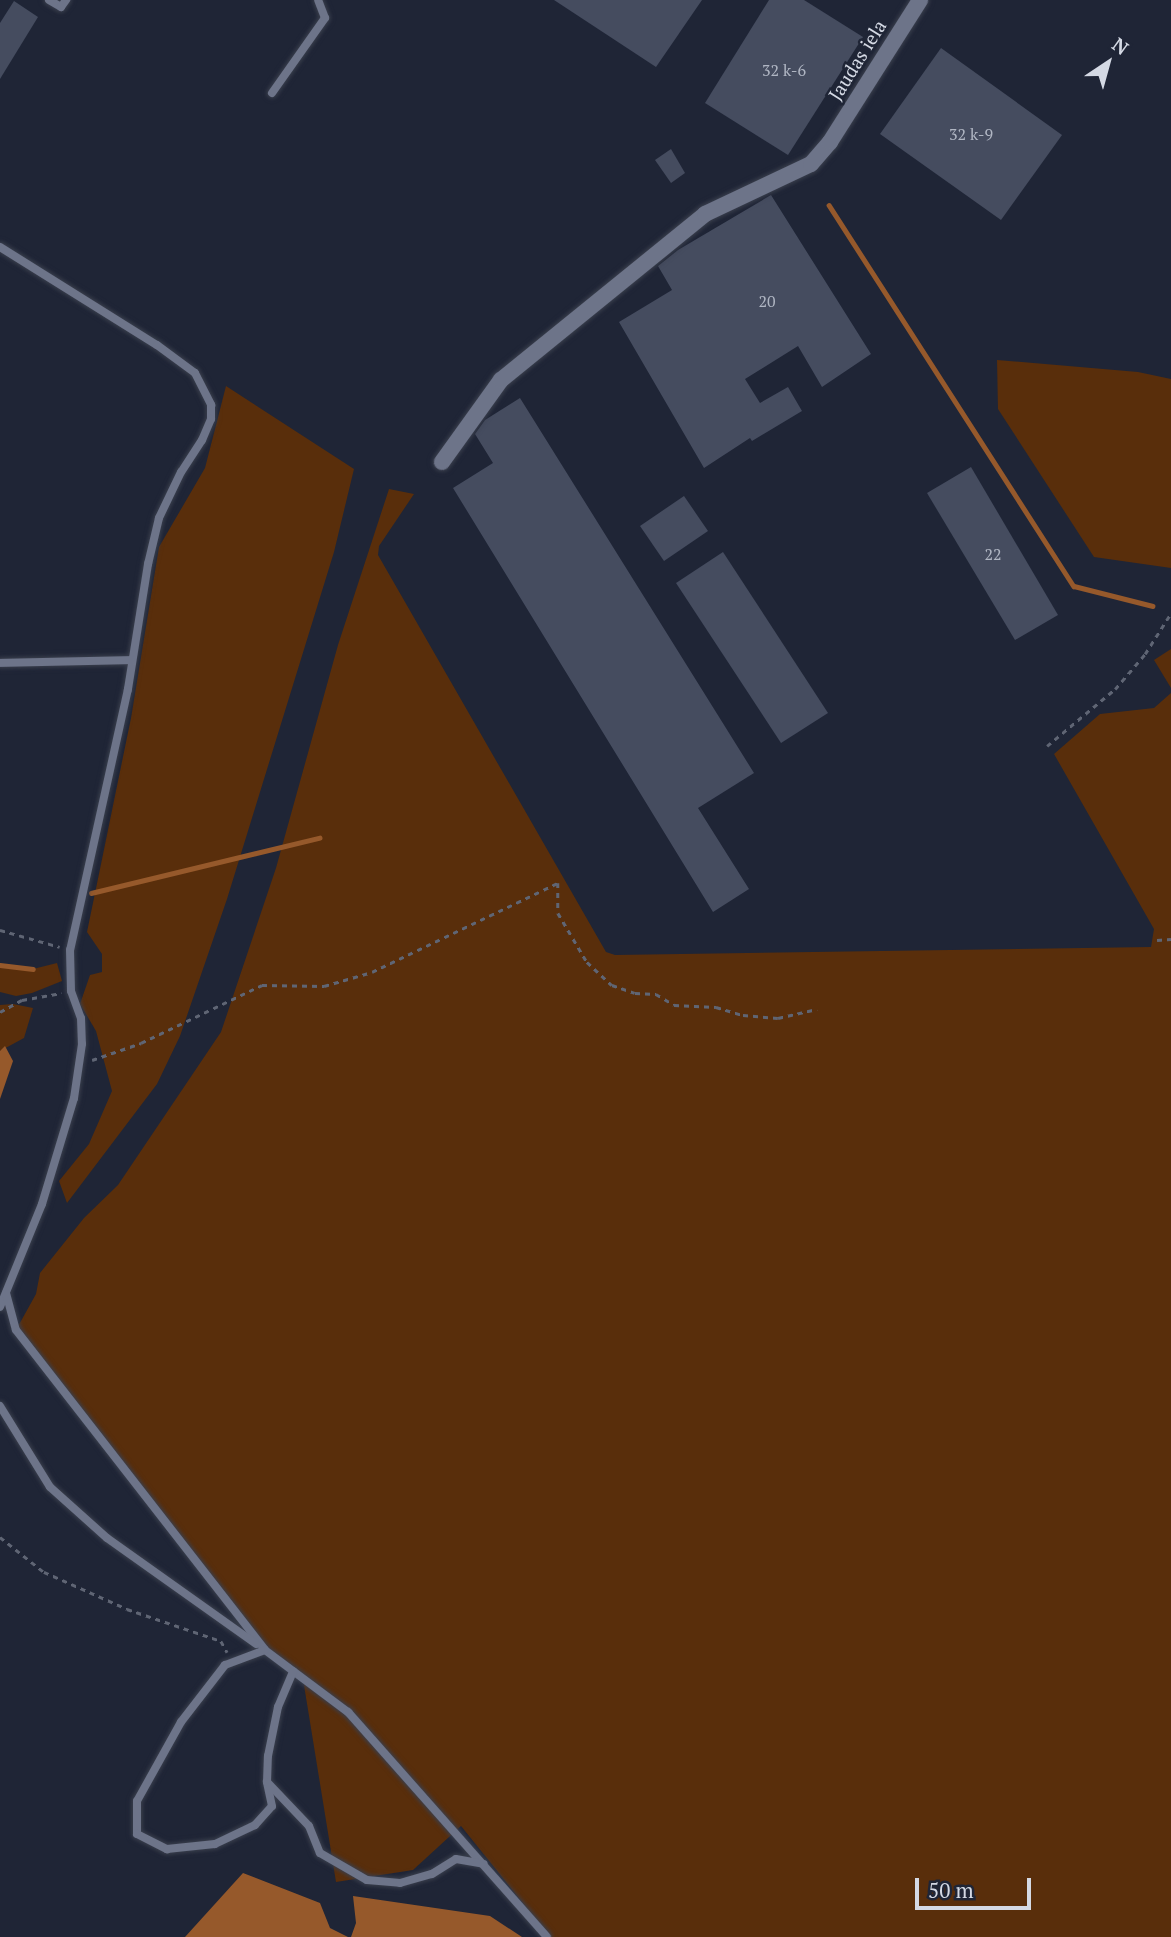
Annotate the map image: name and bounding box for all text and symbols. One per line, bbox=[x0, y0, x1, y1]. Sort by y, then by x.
street label: Jaudas iela bbox=[823, 16, 891, 104]
north arrow bbox=[1073, 28, 1143, 98]
text: N bbox=[1107, 31, 1134, 60]
house number: 32 k-6 bbox=[762, 60, 806, 80]
house number: 32 k-9 bbox=[949, 124, 993, 144]
house number: 20 bbox=[758, 291, 776, 311]
house number: 22 bbox=[984, 544, 1002, 564]
scale bar bbox=[919, 1864, 1034, 1908]
text: 50 m bbox=[928, 1876, 974, 1904]

